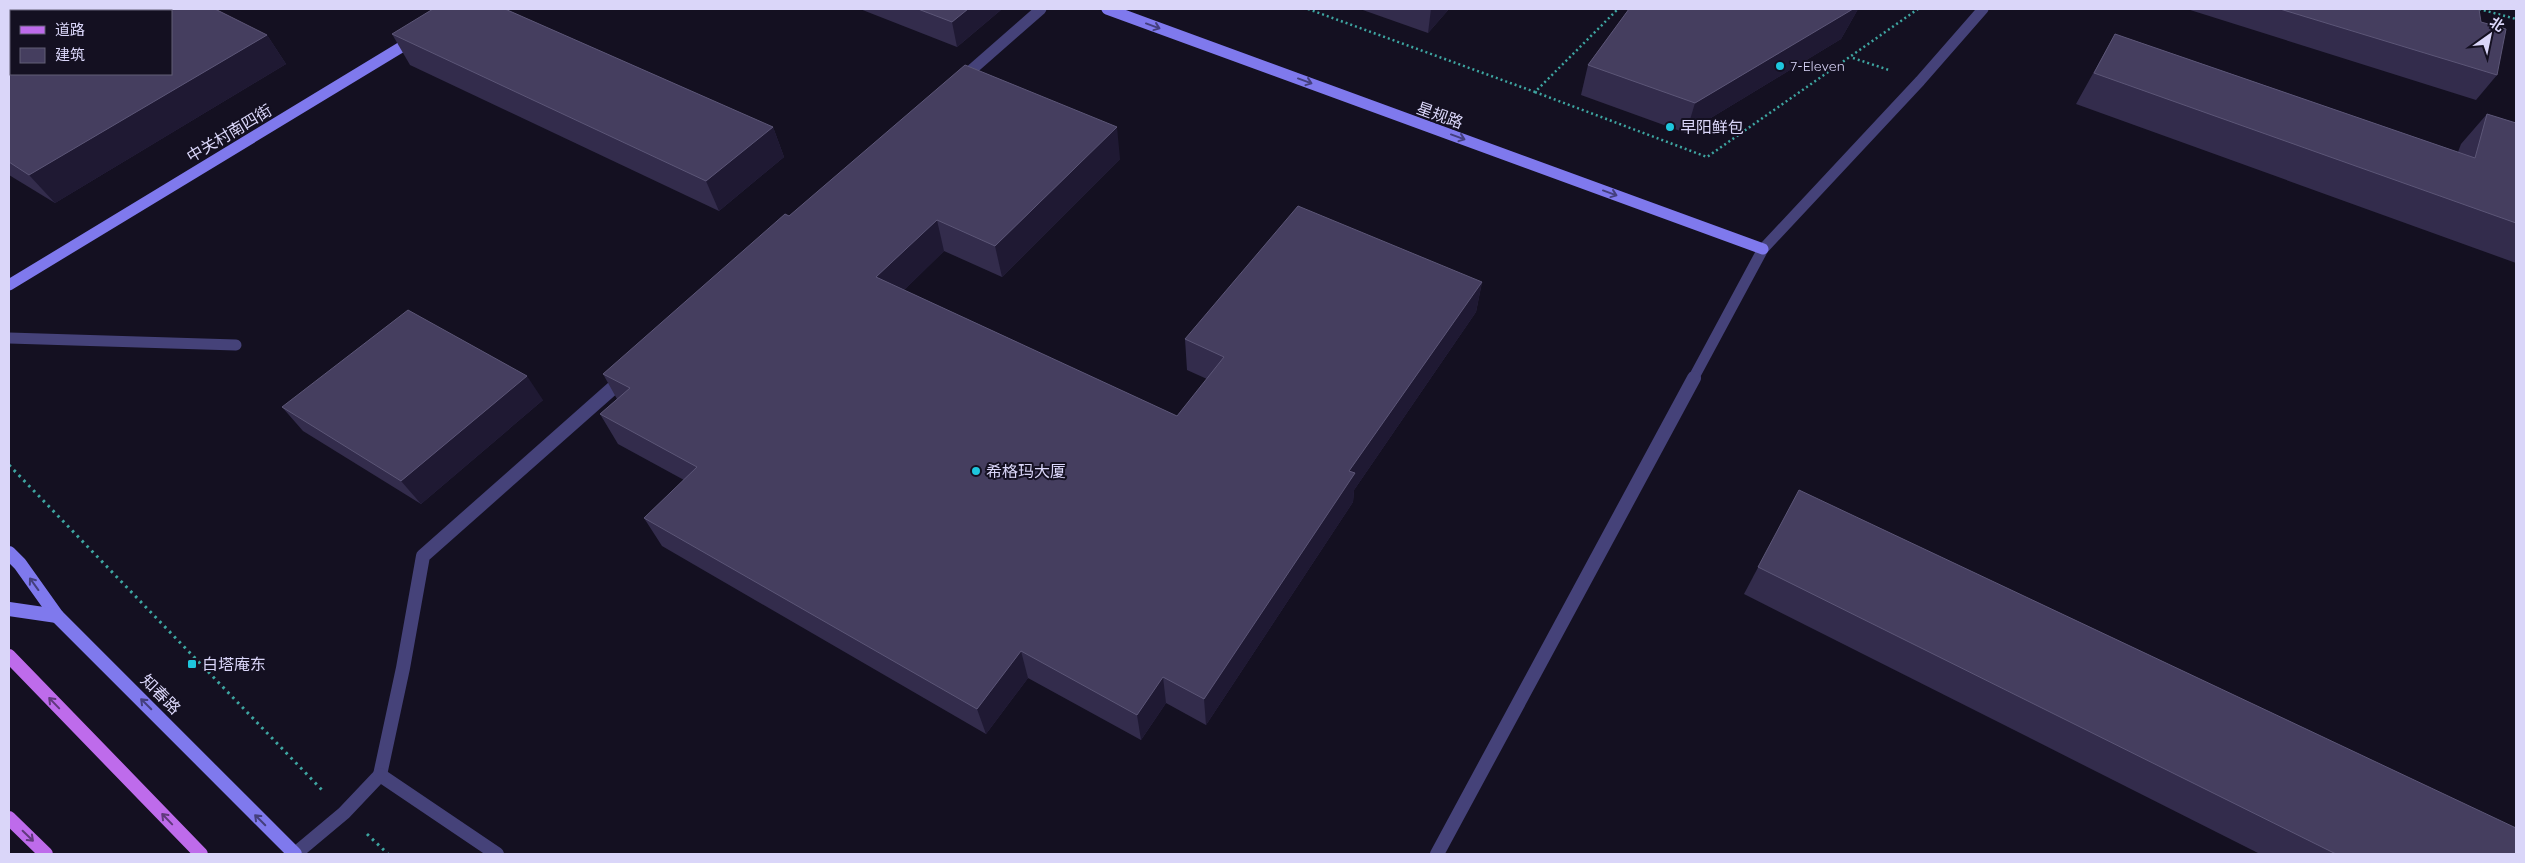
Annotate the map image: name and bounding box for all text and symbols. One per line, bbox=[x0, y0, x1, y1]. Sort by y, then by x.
legend bbox=[10, 10, 172, 75]
north arrow bbox=[2465, 10, 2515, 60]
text: 北 bbox=[2486, 13, 2508, 35]
text: 道路 bbox=[55, 20, 85, 39]
one-way arrow bbox=[1144, 22, 1160, 31]
text: 建筑 bbox=[55, 45, 85, 64]
place label: 7-Eleven bbox=[1790, 57, 1845, 75]
marker: 7-Eleven bbox=[1774, 60, 1786, 72]
one-way arrow bbox=[1297, 77, 1312, 86]
street label: 星规路 bbox=[1414, 97, 1466, 133]
street label: 中关村南四街 bbox=[183, 100, 275, 166]
place label: 早阳鲜包 bbox=[1680, 117, 1744, 137]
marker: 早阳鲜包 bbox=[1664, 121, 1676, 133]
one-way arrow bbox=[1450, 133, 1465, 142]
one-way arrow bbox=[1602, 189, 1618, 198]
place label: 希格玛大厦 bbox=[986, 461, 1066, 481]
marker: 希格玛大厦 bbox=[970, 465, 982, 477]
one-way arrow bbox=[29, 577, 39, 591]
place label: 白塔庵东 bbox=[202, 654, 266, 674]
marker: 白塔庵东 bbox=[186, 658, 198, 670]
street label: 知春路 bbox=[137, 670, 185, 718]
one-way arrow bbox=[48, 697, 60, 709]
one-way arrow bbox=[140, 698, 152, 710]
one-way arrow bbox=[161, 813, 173, 826]
one-way arrow bbox=[255, 814, 267, 826]
one-way arrow bbox=[21, 830, 34, 842]

